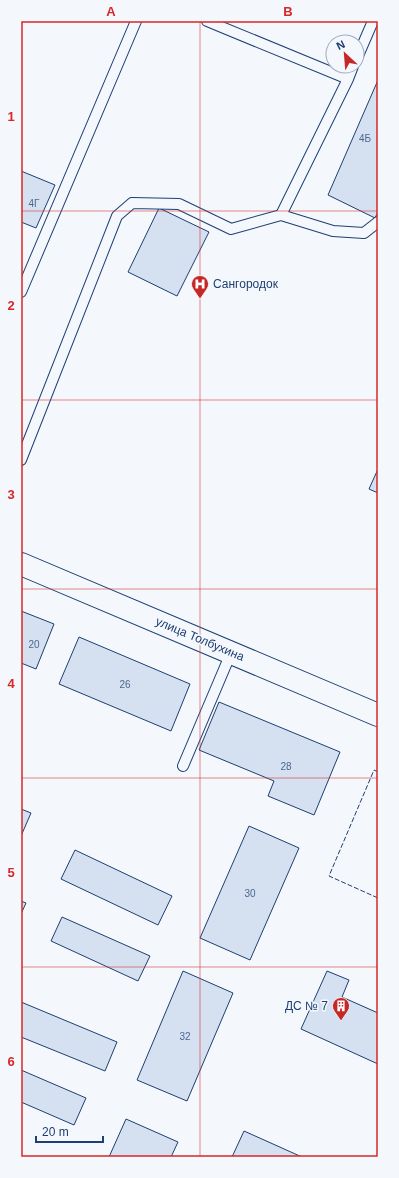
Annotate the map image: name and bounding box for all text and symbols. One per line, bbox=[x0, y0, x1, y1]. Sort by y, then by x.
text: A bbox=[106, 4, 116, 19]
text: B bbox=[283, 4, 293, 19]
north arrow bbox=[325, 34, 365, 74]
text: N bbox=[334, 38, 347, 52]
text: 1 bbox=[7, 109, 15, 124]
house number: 4Б bbox=[359, 133, 371, 144]
house number: 4Г bbox=[29, 198, 40, 209]
hospital icon: Сангородок bbox=[190, 274, 210, 299]
place label: Сангородок bbox=[213, 277, 279, 291]
text: 2 bbox=[7, 298, 15, 313]
text: 3 bbox=[7, 487, 15, 502]
street label: улица Толбухина bbox=[154, 614, 247, 664]
house number: 20 bbox=[28, 639, 40, 650]
text: 4 bbox=[7, 676, 15, 691]
house number: 26 bbox=[119, 679, 131, 690]
house number: 28 bbox=[280, 761, 292, 772]
text: 5 bbox=[7, 865, 15, 880]
house number: 30 bbox=[244, 888, 256, 899]
building icon: ДС № 7 bbox=[331, 996, 351, 1021]
place label: ДС № 7 bbox=[285, 999, 328, 1013]
house number: 32 bbox=[179, 1031, 191, 1042]
text: 6 bbox=[7, 1054, 15, 1069]
scale bar bbox=[36, 1118, 103, 1144]
text: 20 m bbox=[42, 1125, 69, 1139]

